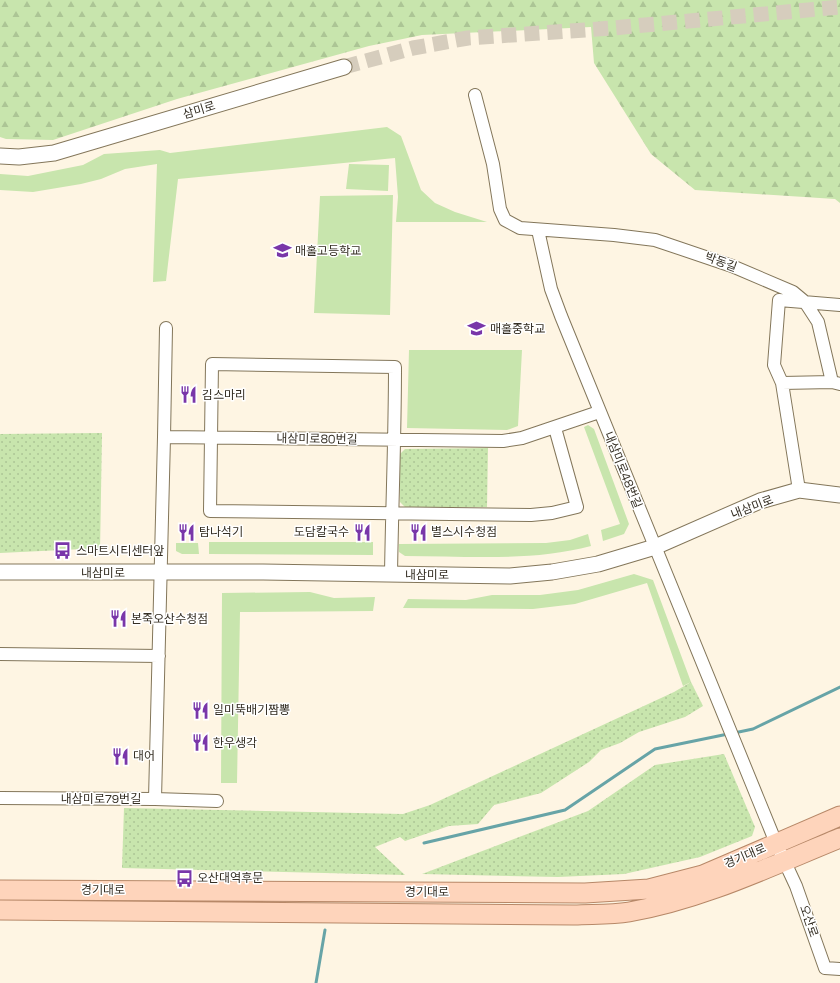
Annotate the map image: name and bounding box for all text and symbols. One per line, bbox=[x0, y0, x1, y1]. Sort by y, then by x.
street label: 삼미로 bbox=[181, 98, 217, 122]
school or university icon: 매홀고등학교 bbox=[272, 241, 292, 261]
place label: 매홀고등학교 bbox=[295, 243, 361, 259]
street label: 박동길 bbox=[703, 249, 739, 275]
school or university icon: 매홀중학교 bbox=[467, 319, 487, 339]
place label: 매홀중학교 bbox=[490, 321, 545, 337]
restaurant icon: 김스마리 bbox=[179, 385, 199, 405]
place label: 김스마리 bbox=[202, 387, 246, 403]
street label: 내삼미로48번길 bbox=[600, 429, 646, 511]
street label: 내삼미로80번길 bbox=[276, 430, 358, 448]
street label: 내삼미로 bbox=[729, 492, 775, 522]
restaurant icon: 탐나석기 bbox=[176, 522, 196, 542]
restaurant icon: 도담칼국수 bbox=[352, 522, 372, 542]
restaurant icon: 별스시수청점 bbox=[408, 522, 428, 542]
place label: 탐나석기 bbox=[199, 524, 243, 540]
place label: 도담칼국수 bbox=[294, 524, 349, 540]
place label: 별스시수청점 bbox=[431, 524, 497, 540]
bus stop icon: 스마트시티센터앞 bbox=[53, 541, 73, 561]
place label: 스마트시티센터앞 bbox=[76, 543, 164, 559]
street label: 내삼미로 bbox=[81, 565, 125, 581]
street label: 내삼미로 bbox=[405, 567, 449, 583]
restaurant icon: 본죽오산수청점 bbox=[108, 609, 128, 629]
place label: 본죽오산수청점 bbox=[131, 611, 208, 627]
restaurant icon: 일미뚝배기짬뽕 bbox=[190, 700, 210, 720]
place label: 일미뚝배기짬뽕 bbox=[213, 702, 290, 718]
restaurant icon: 한우생각 bbox=[190, 733, 210, 753]
place label: 한우생각 bbox=[213, 735, 257, 751]
restaurant icon: 대어 bbox=[110, 746, 130, 766]
place label: 대어 bbox=[133, 748, 155, 764]
street label: 내삼미로79번길 bbox=[61, 791, 141, 807]
street label: 경기대로 bbox=[722, 840, 768, 872]
bus stop icon: 오산대역후문 bbox=[174, 868, 194, 888]
place label: 오산대역후문 bbox=[197, 870, 263, 886]
street label: 경기대로 bbox=[81, 882, 125, 898]
street label: 경기대로 bbox=[405, 884, 449, 900]
street label: 오산로 bbox=[796, 903, 822, 939]

